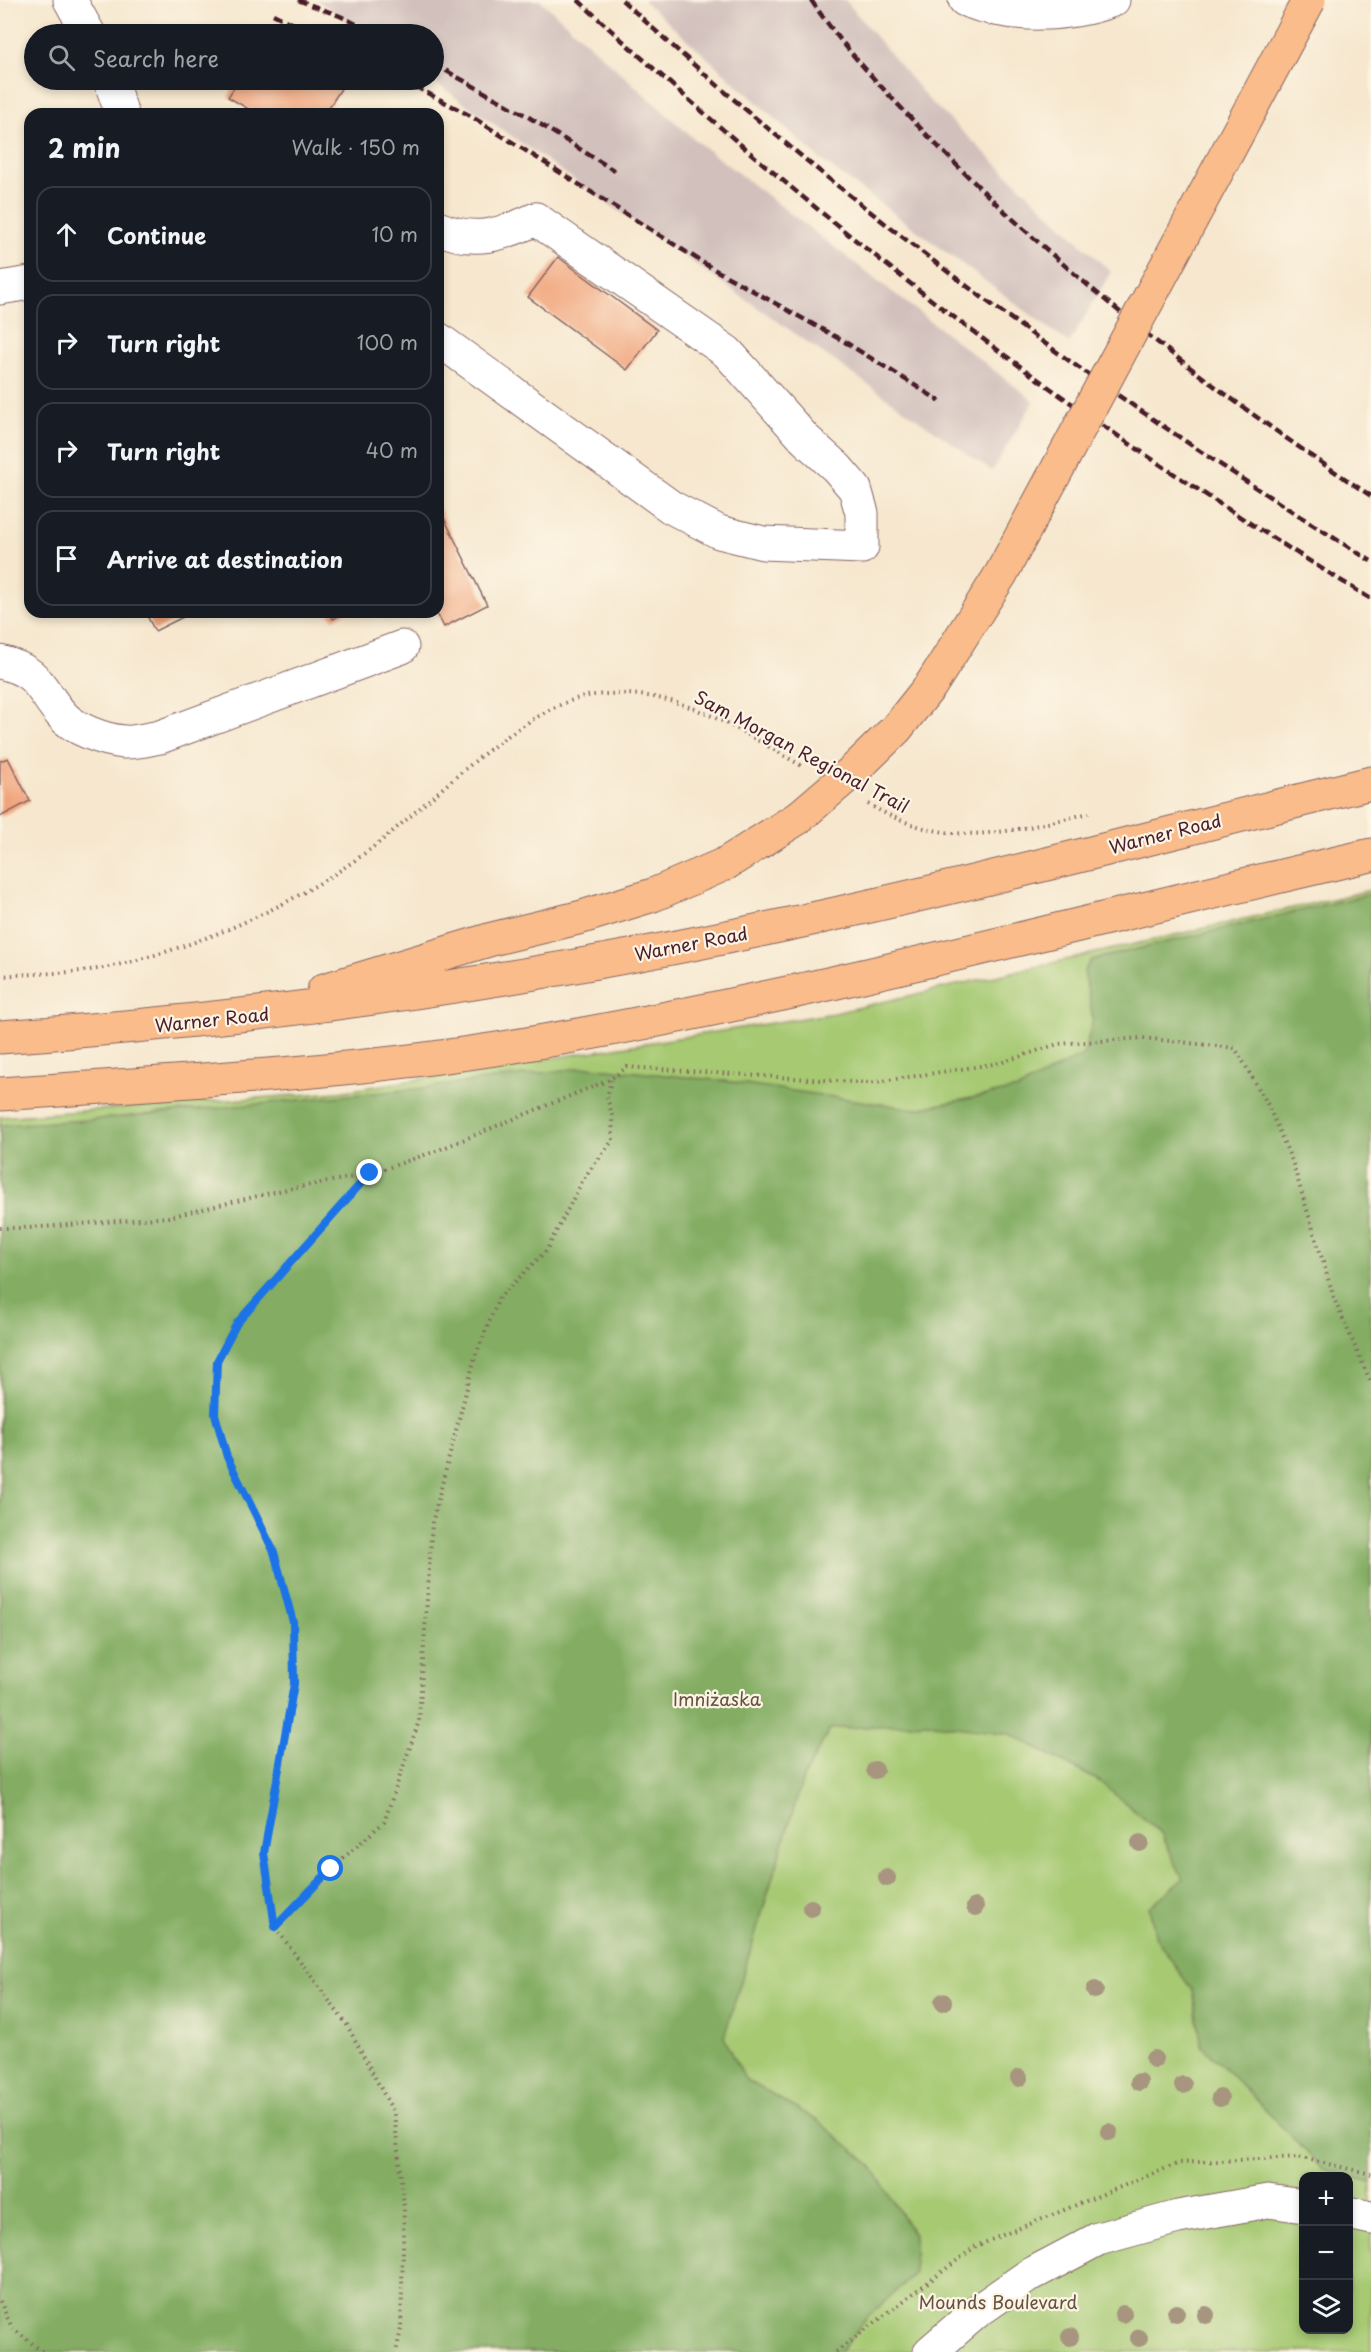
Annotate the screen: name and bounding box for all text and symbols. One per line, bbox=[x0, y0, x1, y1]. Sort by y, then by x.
search box bbox=[24, 24, 444, 90]
icon: search bbox=[45, 41, 78, 74]
text: Search here bbox=[93, 41, 219, 74]
text: 2 min bbox=[48, 128, 121, 167]
text: Walk · 150 m bbox=[291, 132, 420, 162]
icon: ahead bbox=[50, 218, 83, 251]
text: Continue bbox=[107, 218, 206, 251]
text: 10 m bbox=[371, 219, 418, 249]
icon: right bbox=[50, 326, 83, 359]
text: Turn right bbox=[107, 326, 220, 359]
text: 100 m bbox=[357, 327, 418, 357]
icon: right bbox=[50, 434, 83, 467]
text: Turn right bbox=[107, 434, 220, 467]
text: 40 m bbox=[366, 435, 418, 465]
icon: arrive bbox=[50, 542, 83, 575]
text: Arrive at destination bbox=[107, 542, 343, 575]
street label: Sam Morgan Regional Trail bbox=[690, 683, 914, 819]
street label: Warner Road bbox=[1106, 806, 1224, 860]
street label: Warner Road bbox=[632, 919, 750, 967]
street label: Warner Road bbox=[154, 1000, 270, 1038]
route end bbox=[356, 1159, 382, 1185]
park label: Imniżaska bbox=[673, 1685, 762, 1712]
route start bbox=[317, 1855, 343, 1881]
map controls bbox=[1299, 2172, 1353, 2334]
button: + bbox=[1299, 2172, 1353, 2226]
button: − bbox=[1299, 2226, 1353, 2280]
button: layers bbox=[1299, 2280, 1353, 2334]
park label: Mounds Boulevard bbox=[918, 2288, 1078, 2315]

